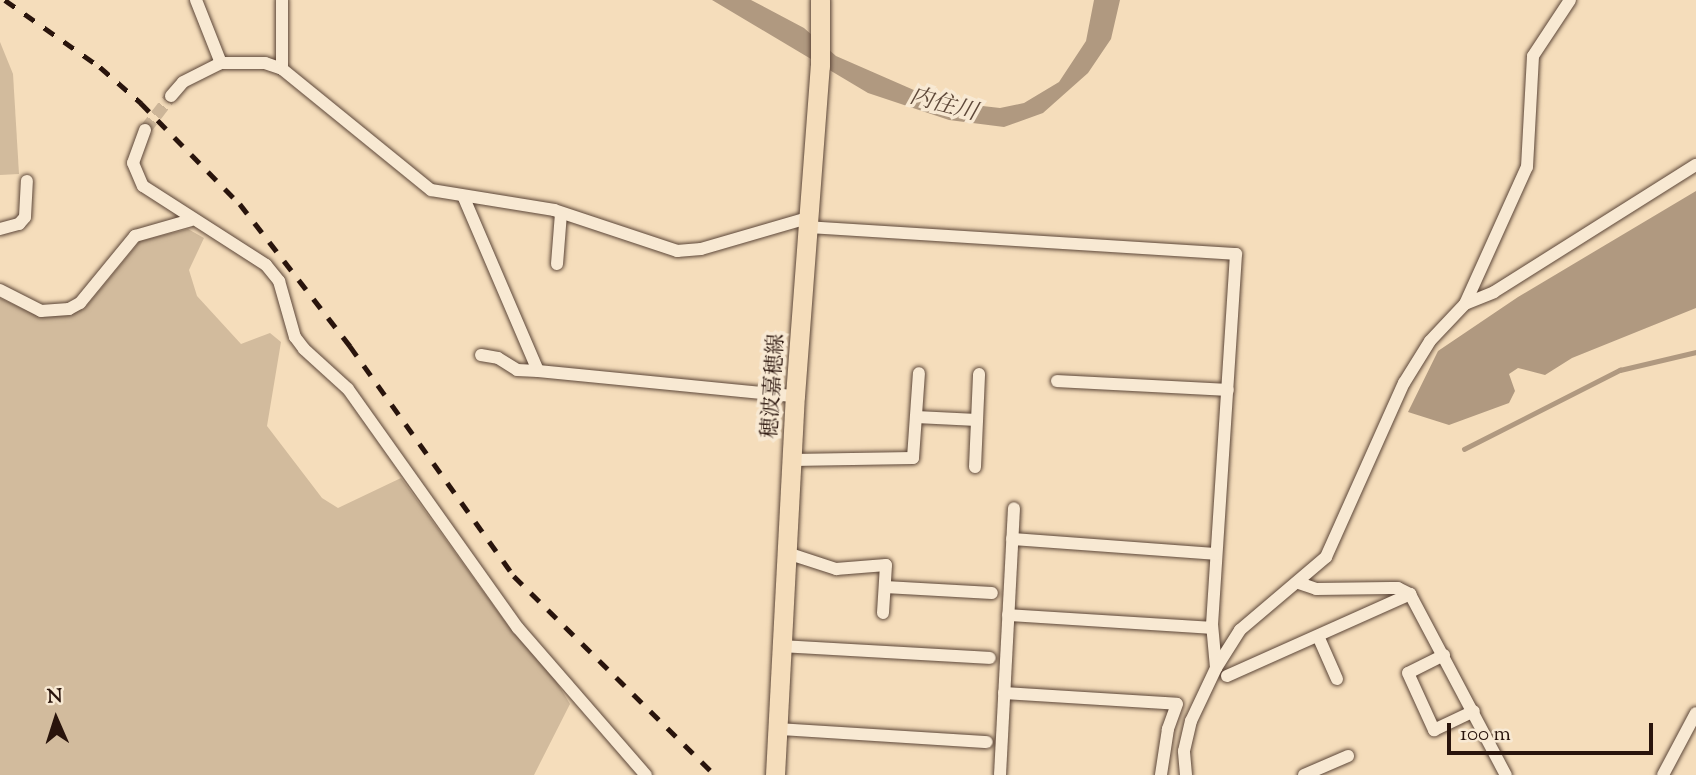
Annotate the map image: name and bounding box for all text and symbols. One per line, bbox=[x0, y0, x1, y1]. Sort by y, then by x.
water label: 内住川 bbox=[906, 84, 980, 128]
street label: 穂波嘉穂線 bbox=[758, 333, 790, 439]
north arrow bbox=[21, 684, 91, 754]
text: N bbox=[47, 684, 63, 711]
scale bar bbox=[1451, 708, 1658, 752]
text: 100 m bbox=[1460, 720, 1511, 750]

